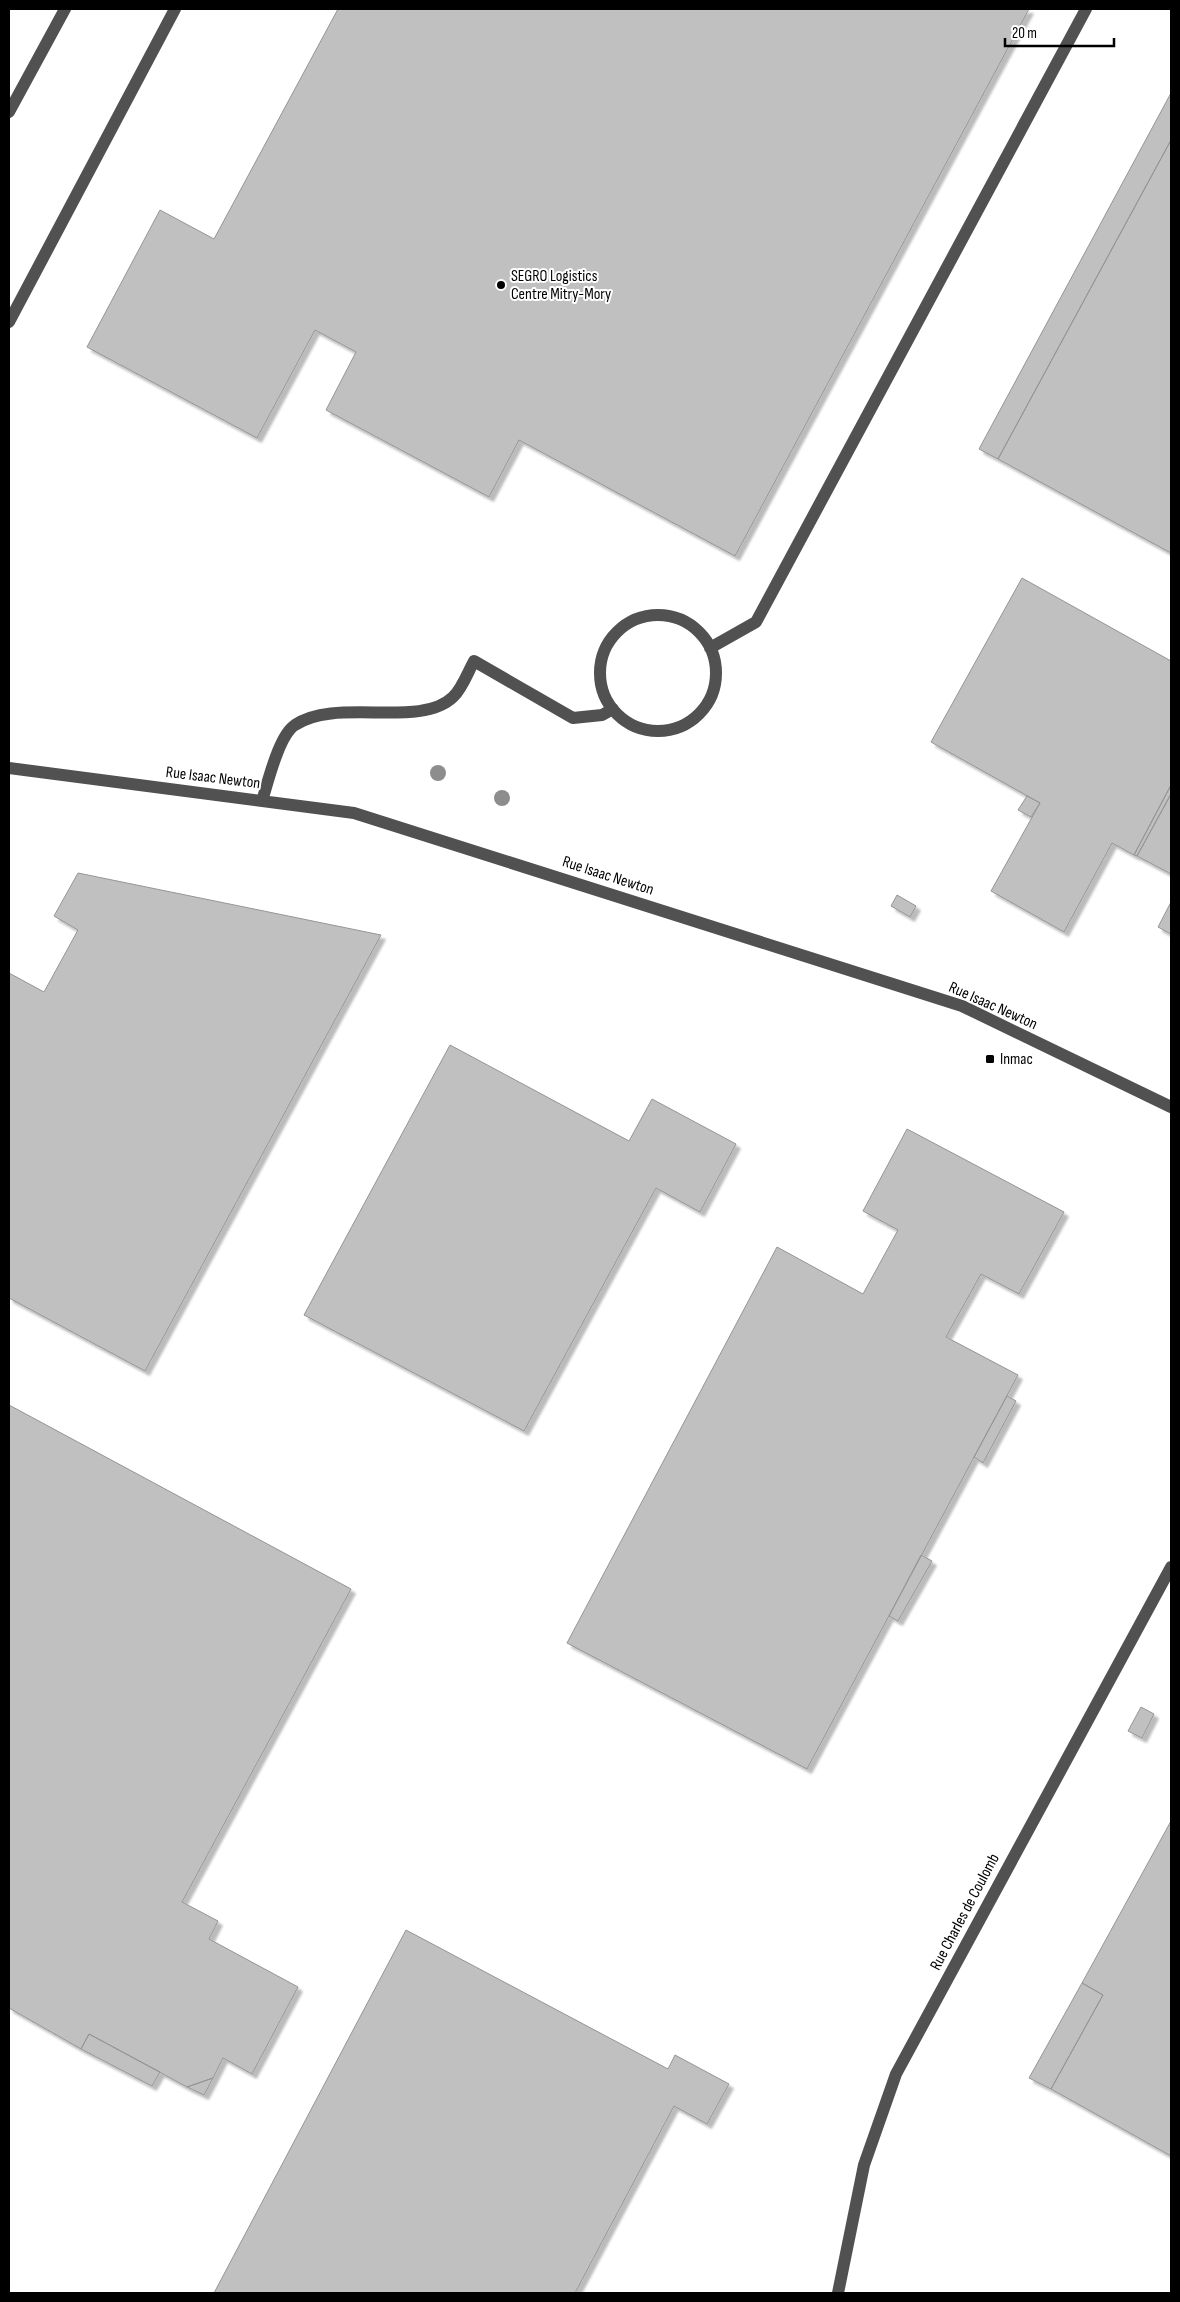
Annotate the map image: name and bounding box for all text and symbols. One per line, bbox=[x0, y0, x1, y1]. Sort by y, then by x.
scale bar bbox=[1005, 15, 1114, 47]
text: 20 m bbox=[1012, 24, 1037, 43]
place label: SEGRO Logistics Centre Mitry-Mory bbox=[511, 267, 611, 304]
marker: SEGRO Logistics Centre Mitry-Mory bbox=[495, 279, 507, 291]
street label: Rue Isaac Newton bbox=[165, 763, 261, 793]
street label: Rue Isaac Newton bbox=[560, 852, 656, 900]
street label: Rue Isaac Newton bbox=[946, 978, 1040, 1034]
place label: Inmac bbox=[1000, 1050, 1033, 1069]
marker: Inmac bbox=[984, 1053, 996, 1065]
street label: Rue Charles de Coulomb bbox=[926, 1850, 1004, 1974]

